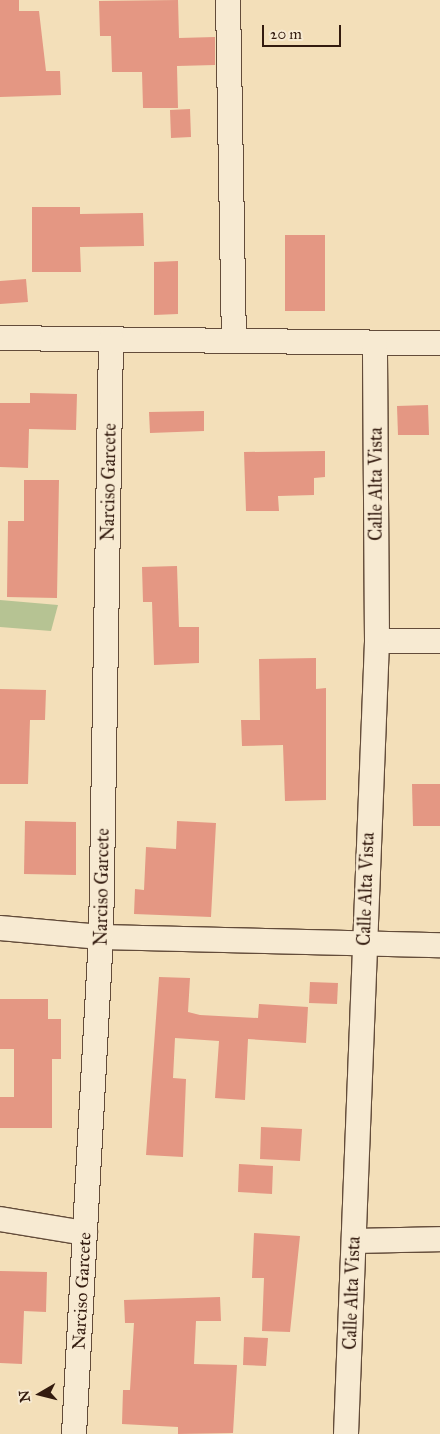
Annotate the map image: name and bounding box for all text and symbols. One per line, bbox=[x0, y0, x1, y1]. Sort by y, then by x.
scale bar bbox=[265, 15, 344, 47]
text: 20 m bbox=[270, 25, 302, 43]
street label: Narciso Garcete bbox=[97, 423, 121, 541]
street label: Calle Alta Vista bbox=[365, 427, 387, 541]
street label: Narciso Garcete bbox=[90, 828, 114, 946]
street label: Calle Alta Vista bbox=[353, 832, 379, 946]
street label: Narciso Garcete bbox=[68, 1232, 96, 1350]
street label: Calle Alta Vista bbox=[339, 1236, 365, 1350]
north arrow bbox=[15, 1369, 65, 1419]
text: N bbox=[15, 1389, 34, 1403]

